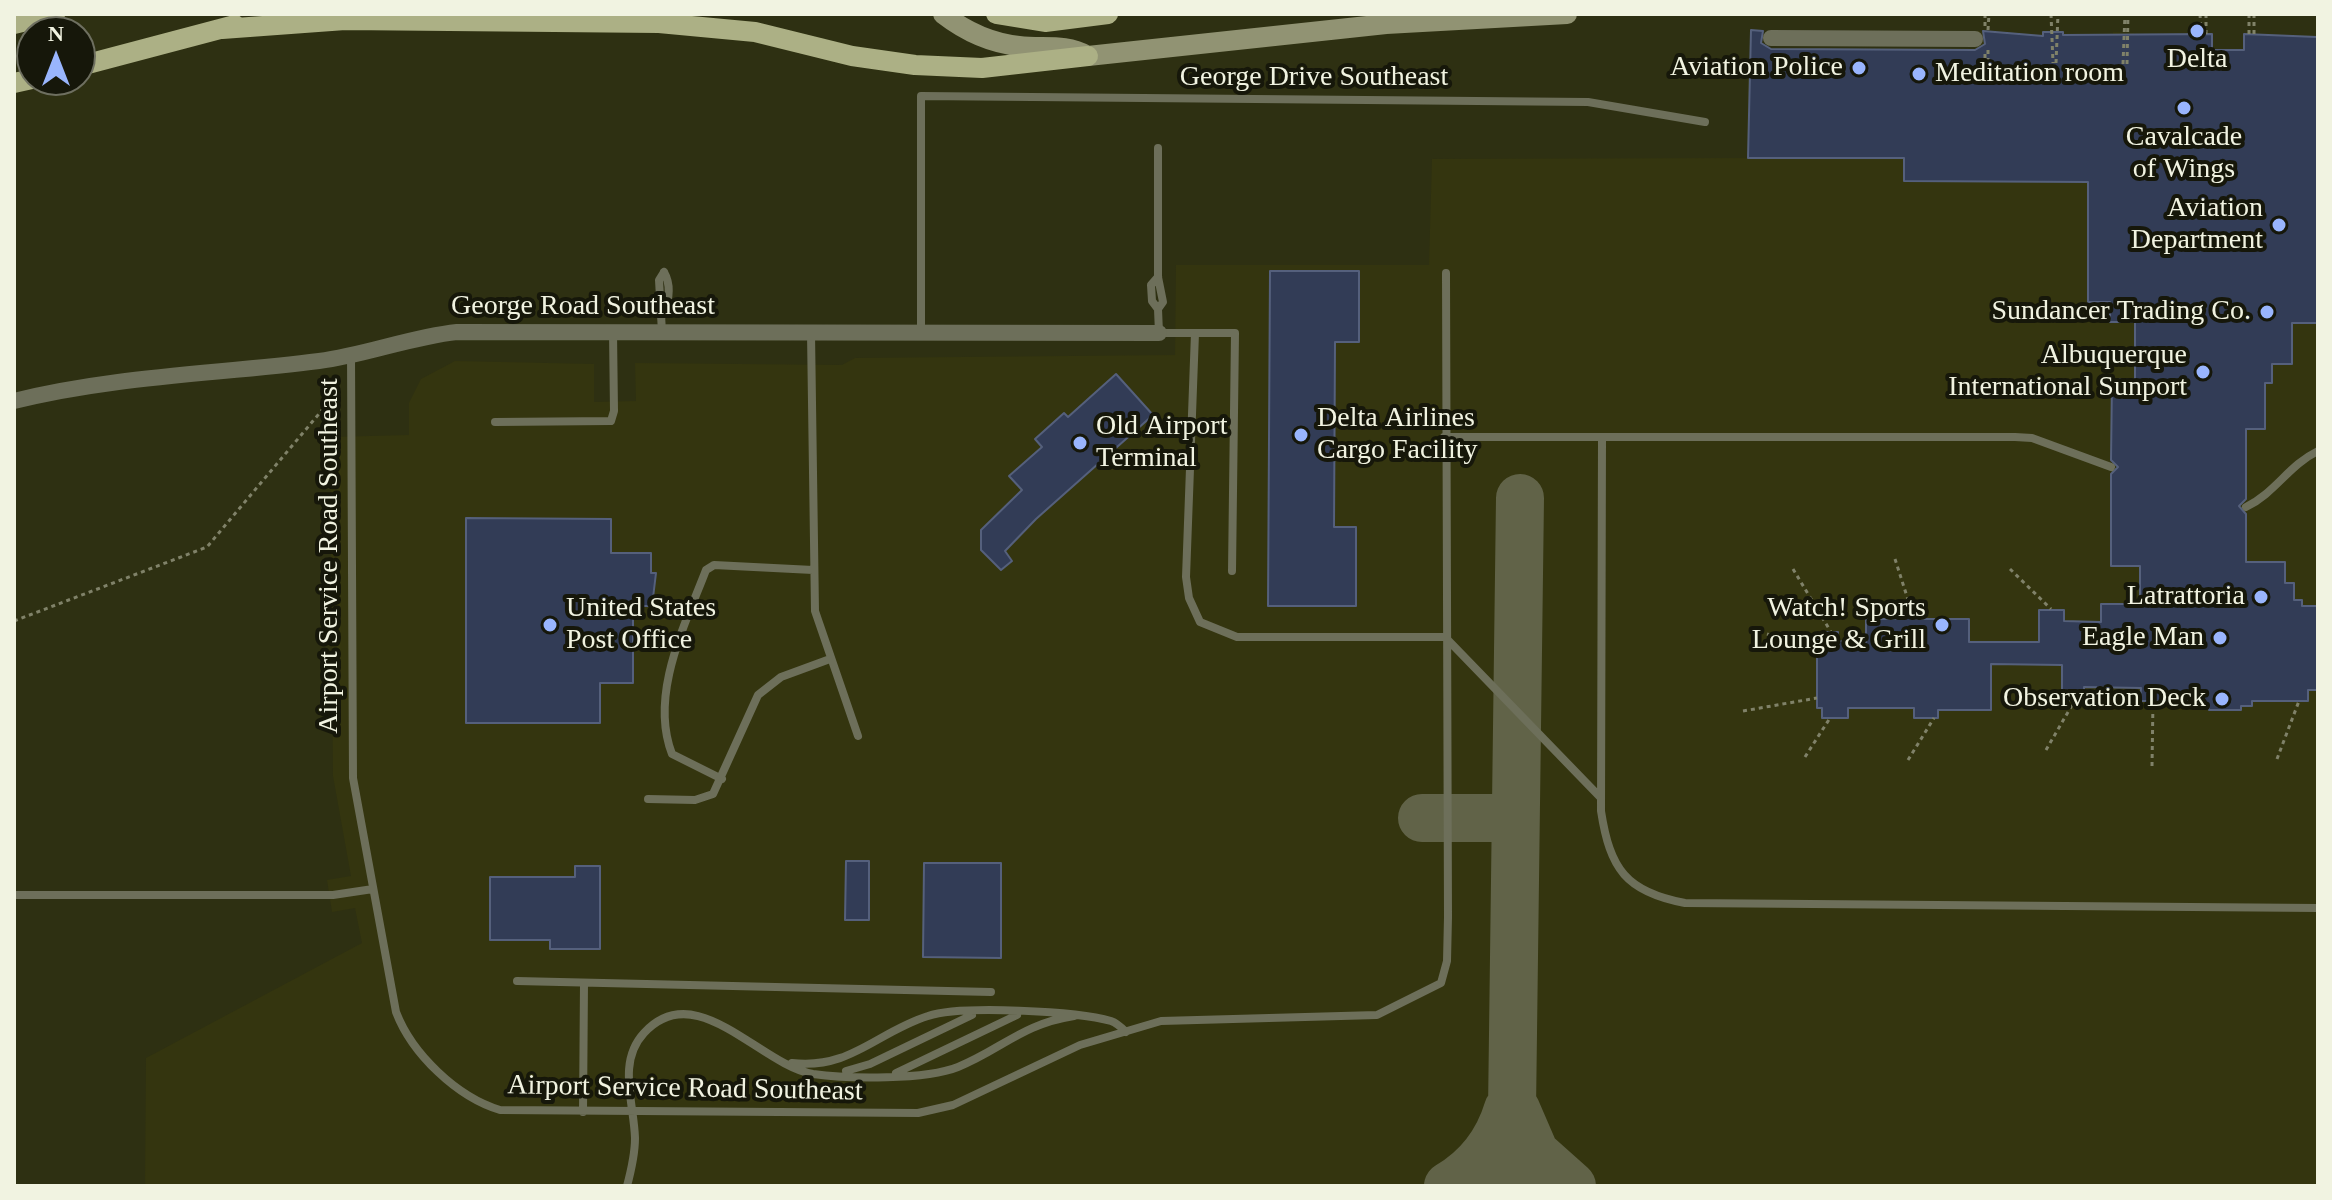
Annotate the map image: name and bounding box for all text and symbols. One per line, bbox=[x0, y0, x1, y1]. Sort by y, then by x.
north arrow bbox=[16, 16, 96, 96]
text: N bbox=[48, 21, 64, 46]
marker: Delta bbox=[2188, 22, 2206, 40]
place label: Delta bbox=[2167, 43, 2227, 77]
place label: Aviation Police bbox=[1670, 51, 1843, 85]
place label: Meditation room bbox=[1935, 57, 2124, 91]
marker: Aviation Police bbox=[1850, 59, 1868, 77]
street label: George Drive Southeast bbox=[1180, 61, 1448, 95]
marker: Meditation room bbox=[1910, 65, 1928, 83]
marker: Cavalcade of Wings bbox=[2175, 99, 2193, 117]
place label: Cavalcade of Wings bbox=[2126, 121, 2242, 187]
place label: Aviation Department bbox=[2131, 192, 2263, 258]
marker: Aviation Department bbox=[2270, 216, 2288, 234]
street label: George Road Southeast bbox=[451, 290, 715, 324]
place label: Sundancer Trading Co. bbox=[1991, 295, 2251, 329]
marker: Sundancer Trading Co. bbox=[2258, 303, 2276, 321]
place label: Albuquerque International Sunport bbox=[1948, 339, 2187, 405]
marker: Albuquerque International Sunport bbox=[2194, 363, 2212, 381]
street label: Airport Service Road Southeast bbox=[313, 378, 347, 734]
place label: Delta Airlines Cargo Facility bbox=[1317, 402, 1477, 468]
place label: Old Airport Terminal bbox=[1096, 410, 1227, 476]
marker: Delta Airlines Cargo Facility bbox=[1292, 426, 1310, 444]
marker: Old Airport Terminal bbox=[1071, 434, 1089, 452]
place label: Latrattoria bbox=[2127, 580, 2245, 614]
marker: Latrattoria bbox=[2252, 588, 2270, 606]
place label: United States Post Office bbox=[566, 592, 716, 658]
place label: Watch! Sports Lounge & Grill bbox=[1752, 592, 1926, 658]
marker: United States Post Office bbox=[541, 616, 559, 634]
marker: Watch! Sports Lounge & Grill bbox=[1933, 616, 1951, 634]
place label: Eagle Man bbox=[2082, 621, 2204, 655]
marker: Eagle Man bbox=[2211, 629, 2229, 647]
place label: Observation Deck bbox=[2003, 682, 2206, 716]
marker: Observation Deck bbox=[2213, 690, 2231, 708]
street label: Airport Service Road Southeast bbox=[507, 1069, 863, 1109]

